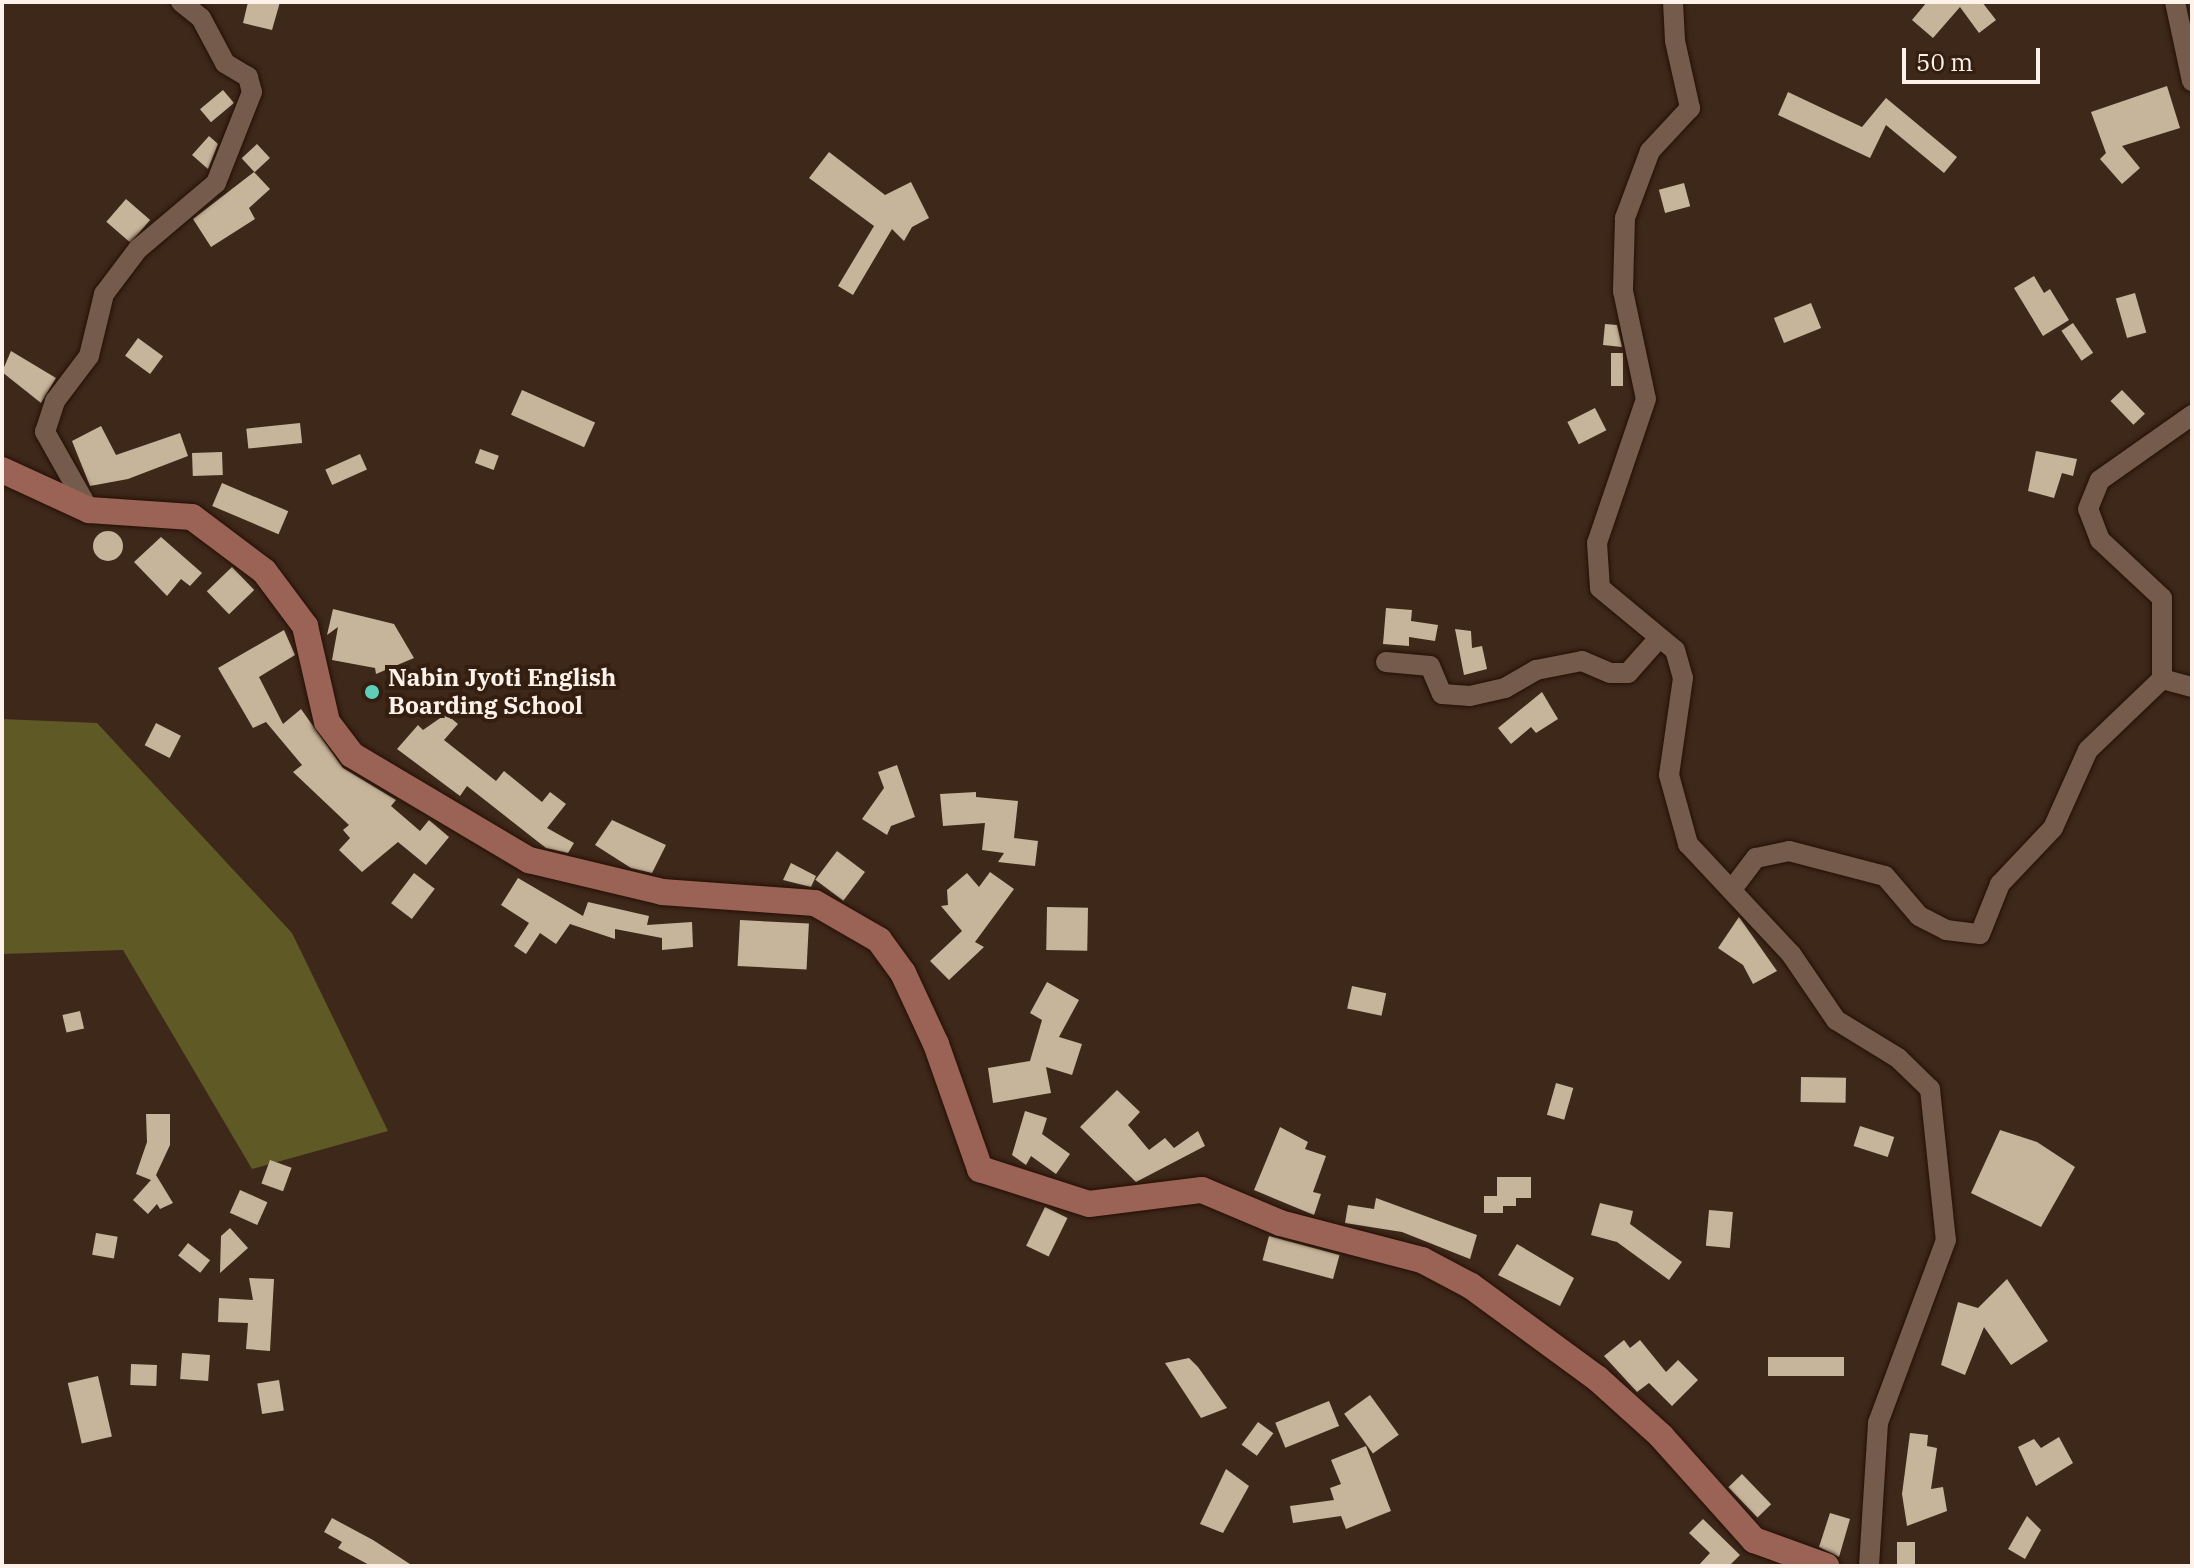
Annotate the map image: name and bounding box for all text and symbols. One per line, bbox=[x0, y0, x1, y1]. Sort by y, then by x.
scale bar bbox=[1906, 32, 2044, 82]
text: 50 m bbox=[1916, 46, 1973, 78]
place label: Nabin Jyoti English Boarding School bbox=[388, 664, 616, 720]
marker: Nabin Jyoti English Boarding School bbox=[363, 683, 381, 701]

